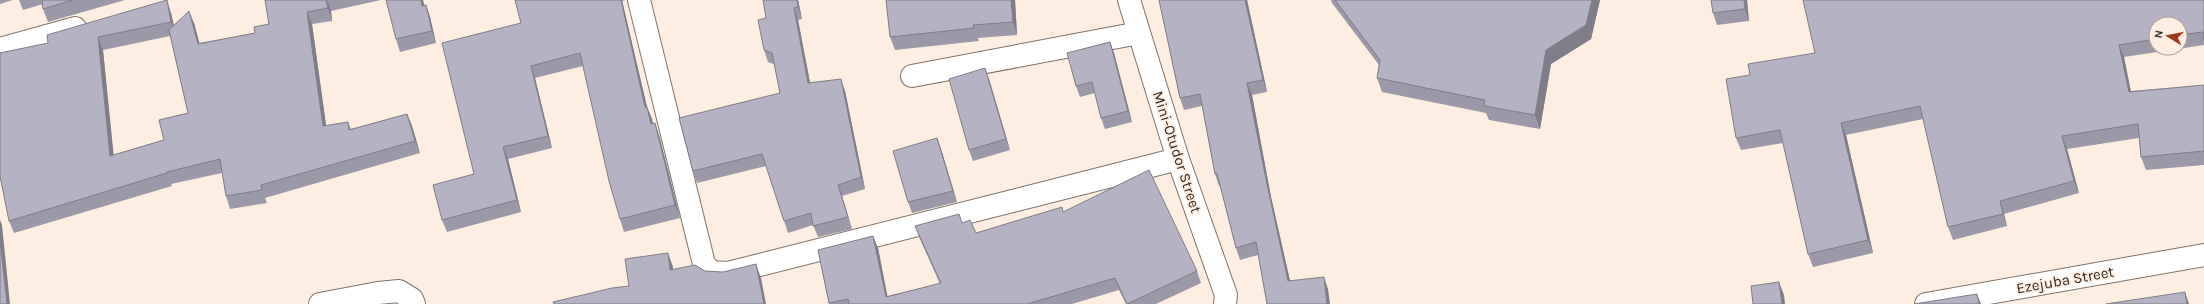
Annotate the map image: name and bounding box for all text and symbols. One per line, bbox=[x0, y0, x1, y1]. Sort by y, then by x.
north arrow bbox=[2148, 16, 2188, 56]
text: N bbox=[2152, 29, 2166, 39]
street label: Mini-Otudor Street bbox=[1149, 89, 1205, 216]
street label: Ezejuba Street bbox=[2015, 262, 2116, 297]

